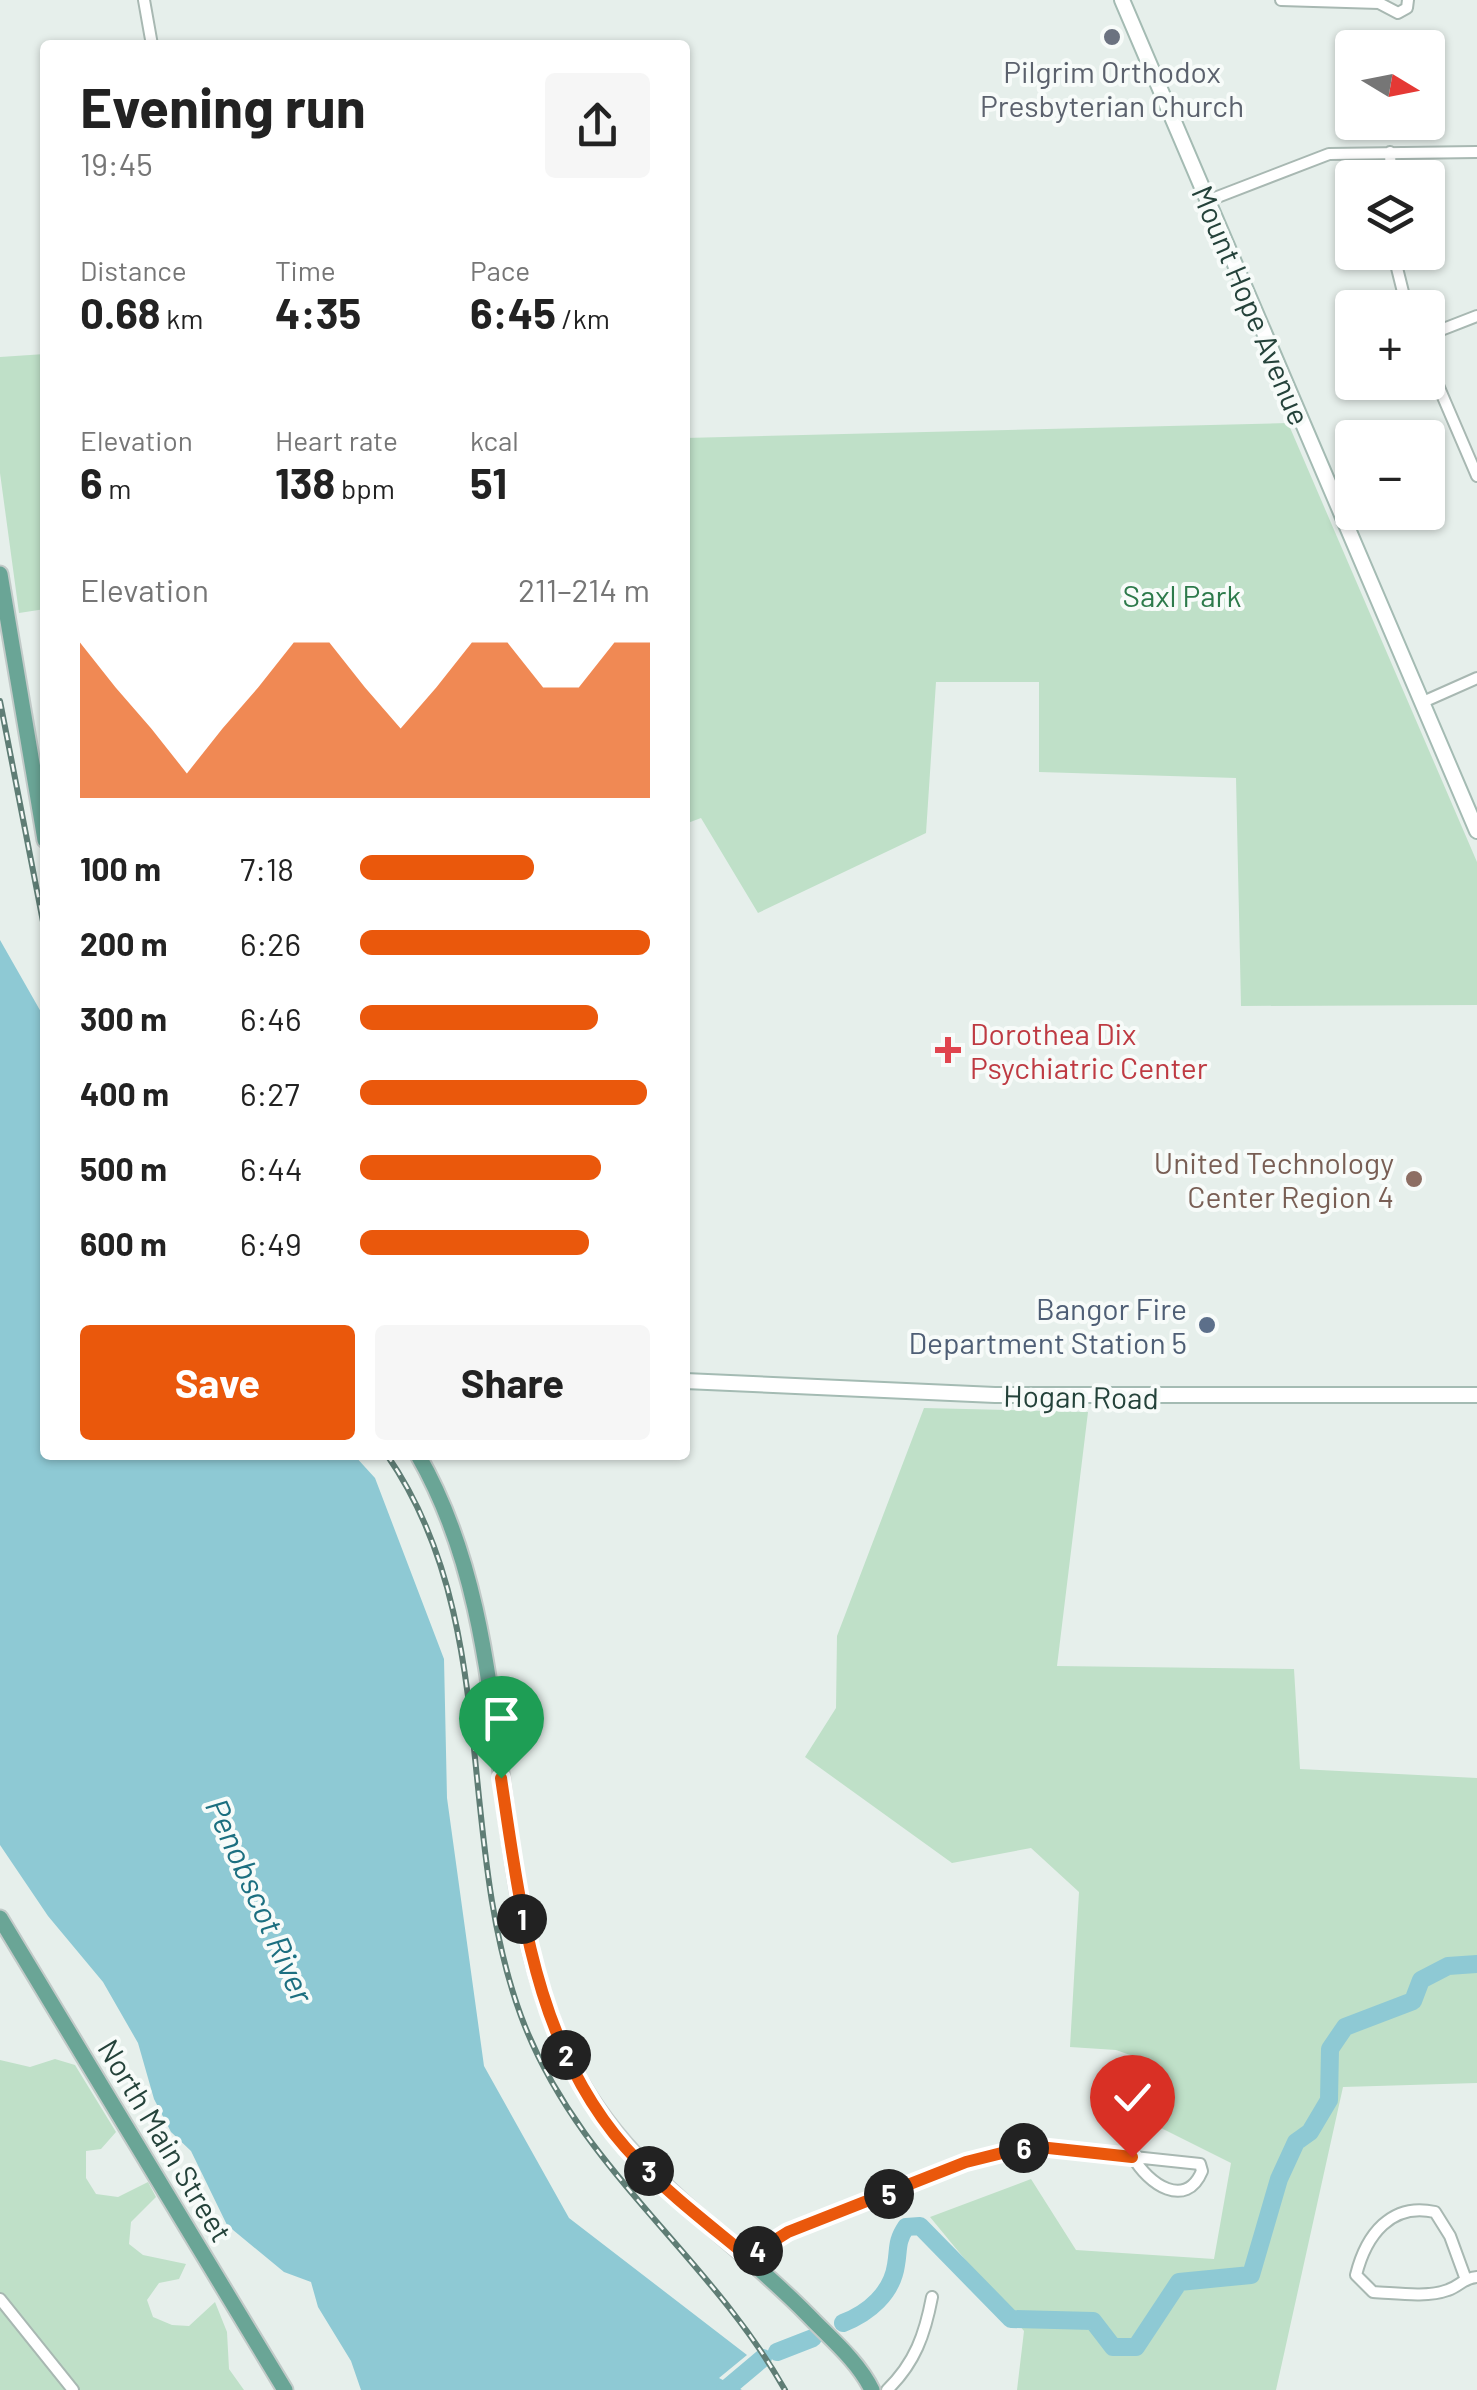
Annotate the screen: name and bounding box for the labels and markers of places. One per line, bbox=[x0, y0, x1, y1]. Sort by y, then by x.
marker: Pilgrim Orthodox Presbyterian Church bbox=[1101, 26, 1123, 48]
place label: Pilgrim Orthodox Presbyterian Church bbox=[980, 53, 1244, 123]
place label: Dorothea Dix Psychiatric Center bbox=[970, 1015, 1208, 1085]
marker: Dorothea Dix Psychiatric Center bbox=[935, 1037, 961, 1063]
place label: United Technology Center Region 4 bbox=[1154, 1144, 1394, 1214]
marker: United Technology Center Region 4 bbox=[1403, 1168, 1425, 1190]
place label: Bangor Fire Department Station 5 bbox=[908, 1290, 1187, 1360]
marker: Bangor Fire Department Station 5 bbox=[1196, 1314, 1218, 1336]
pin bbox=[459, 1676, 544, 1779]
pin: 1 bbox=[497, 1894, 547, 1944]
pin: 2 bbox=[541, 2030, 591, 2080]
pin bbox=[1090, 2055, 1175, 2158]
pin: 6 bbox=[999, 2123, 1049, 2173]
pin: 3 bbox=[624, 2146, 674, 2196]
pin: 5 bbox=[864, 2169, 914, 2219]
pin: 4 bbox=[733, 2226, 783, 2276]

